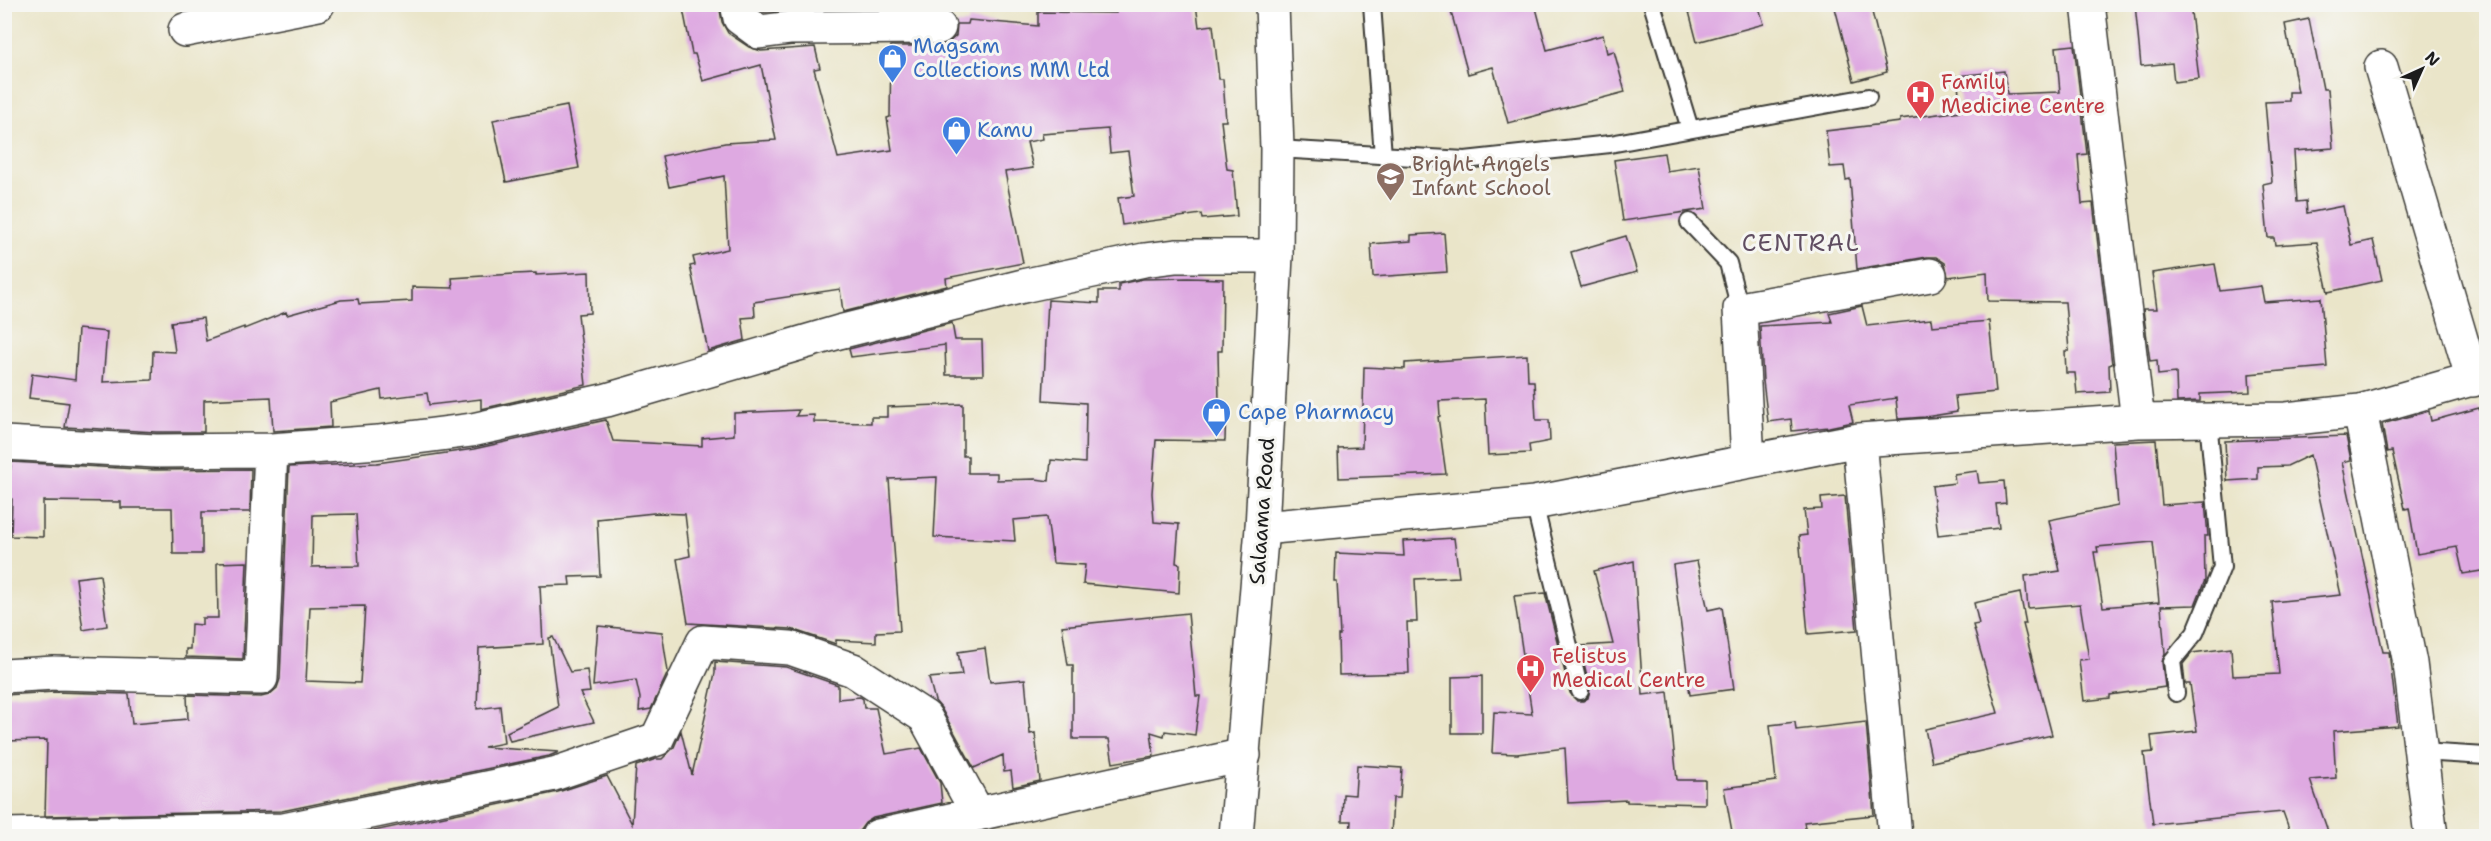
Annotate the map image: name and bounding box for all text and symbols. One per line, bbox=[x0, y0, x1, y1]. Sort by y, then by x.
place label: Magsam Collections MM Ltd bbox=[913, 32, 1110, 84]
north arrow bbox=[2392, 39, 2452, 99]
shop icon: Magsam Collections MM Ltd bbox=[876, 42, 908, 84]
text: N bbox=[2420, 47, 2444, 71]
place label: Family Medicine Centre bbox=[1941, 68, 2105, 120]
hospital icon: Family Medicine Centre bbox=[1904, 78, 1936, 120]
shop icon: Kamu bbox=[940, 114, 972, 156]
place label: Kamu bbox=[977, 116, 1033, 144]
place label: Bright Angels Infant School bbox=[1412, 150, 1551, 202]
school or university icon: Bright Angels Infant School bbox=[1375, 160, 1407, 202]
district label: CENTRAL bbox=[1742, 227, 1860, 259]
shop icon: Cape Pharmacy bbox=[1201, 396, 1233, 438]
place label: Cape Pharmacy bbox=[1238, 398, 1394, 426]
street label: Salaama Road bbox=[1243, 436, 1281, 586]
place label: Felistus Medical Centre bbox=[1552, 642, 1706, 694]
hospital icon: Felistus Medical Centre bbox=[1515, 652, 1547, 694]

